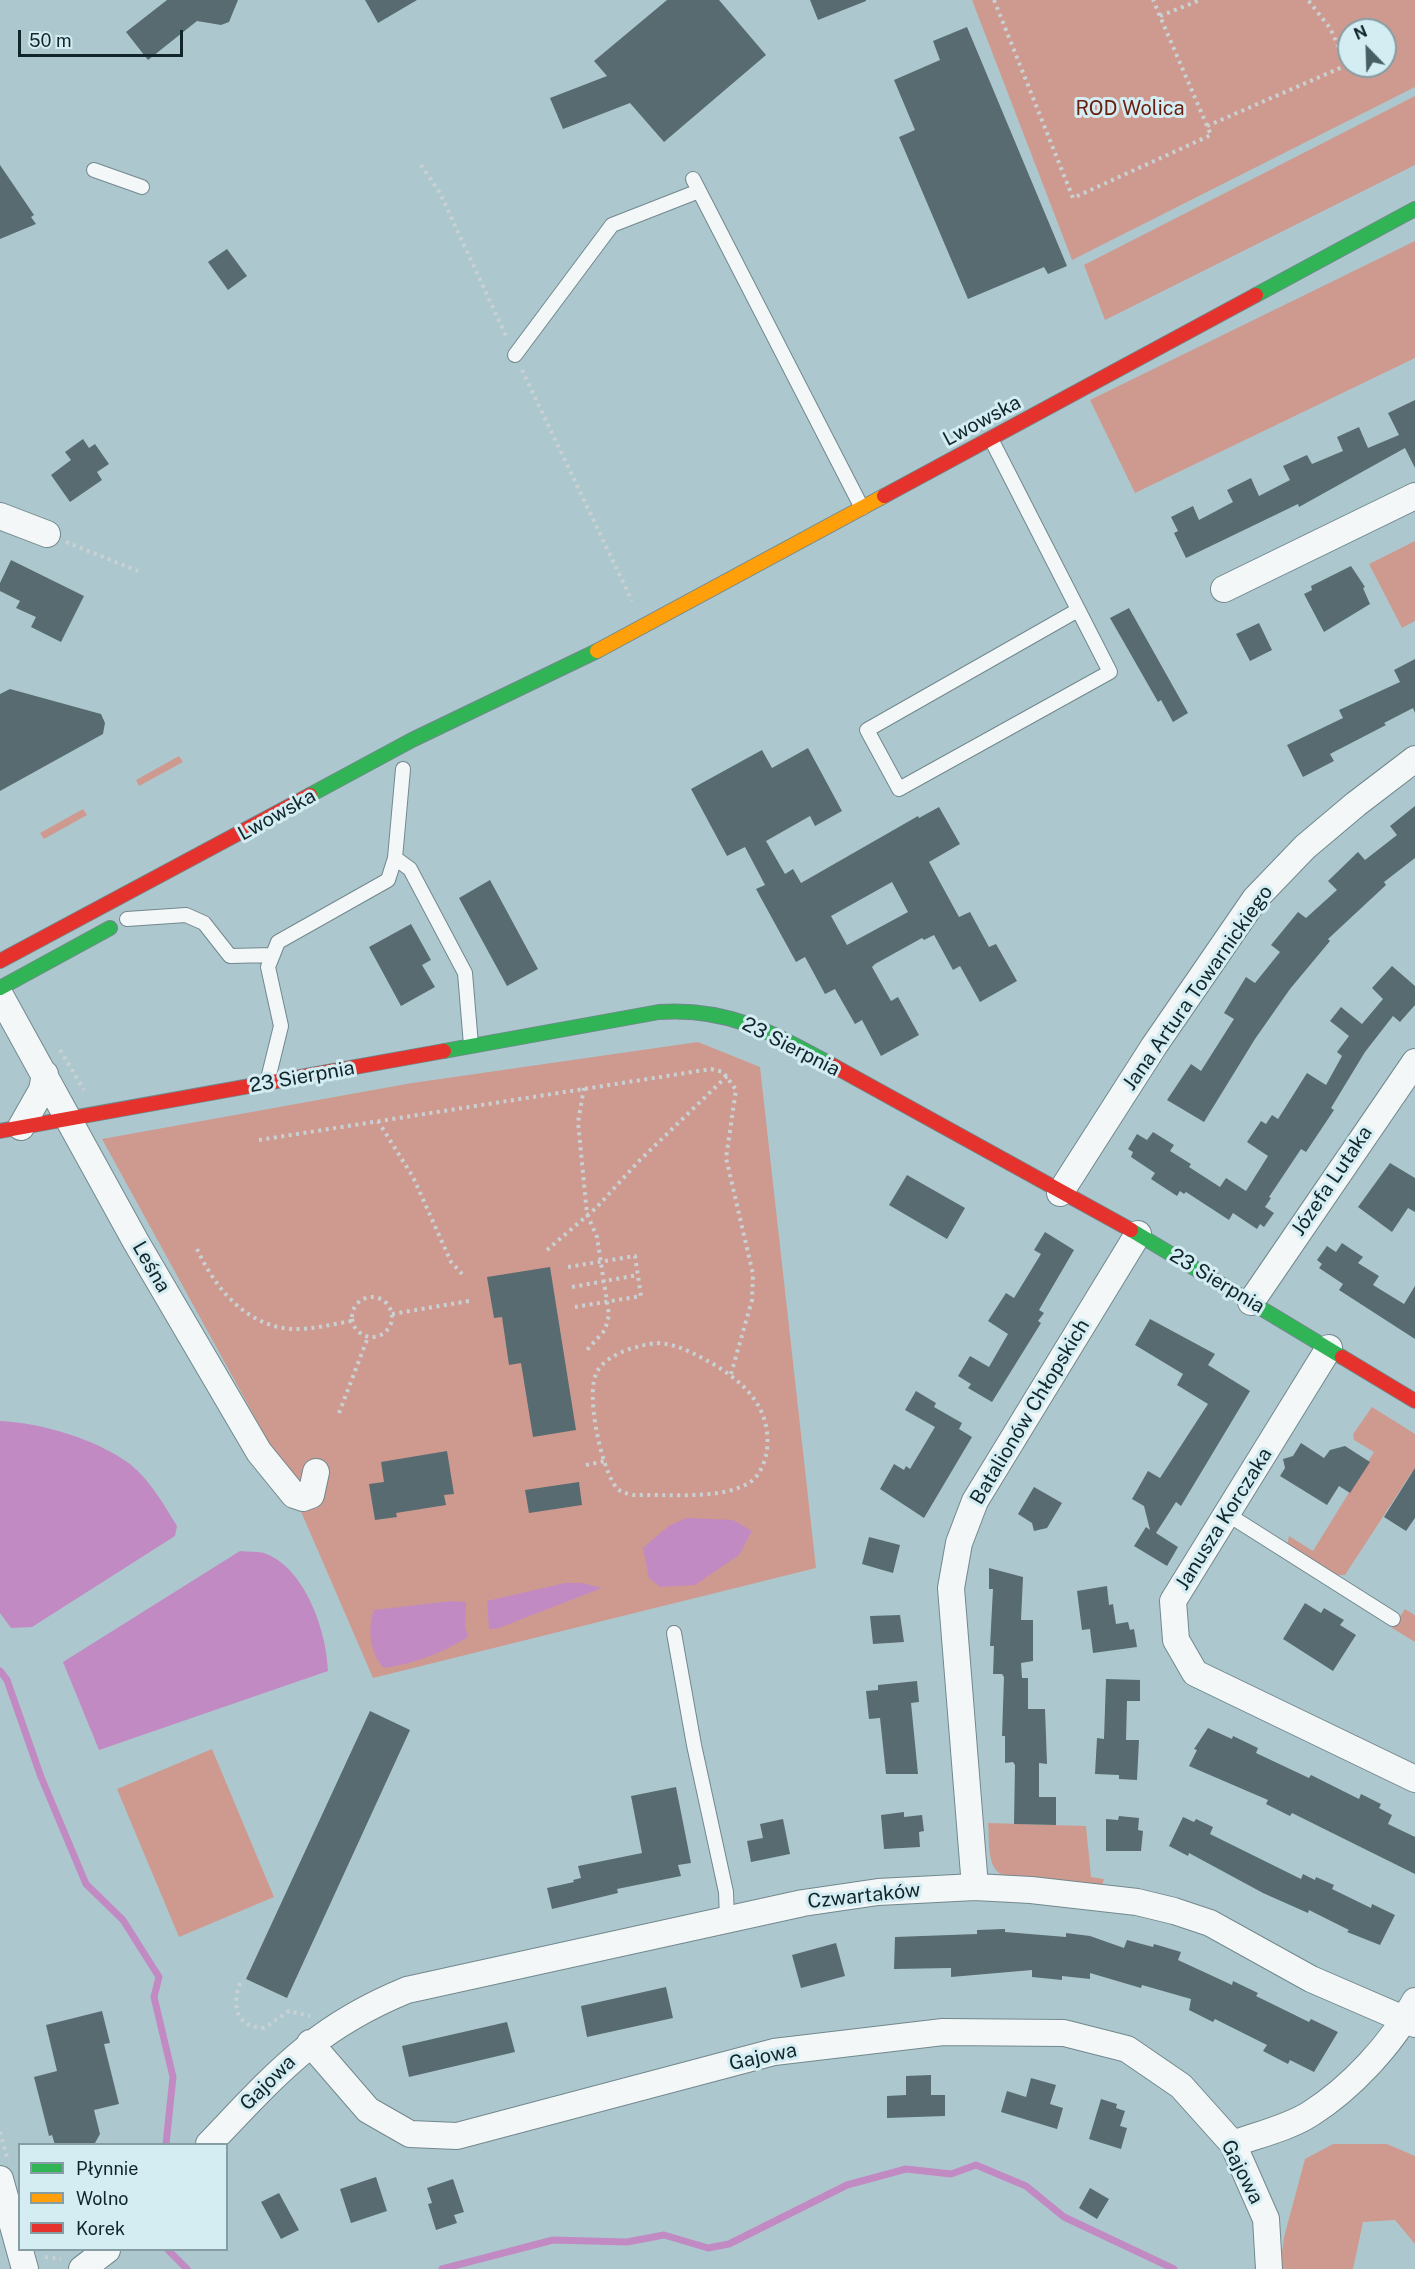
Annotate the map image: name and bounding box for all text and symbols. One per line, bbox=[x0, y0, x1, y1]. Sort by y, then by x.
scale bar bbox=[21, 18, 186, 56]
north arrow bbox=[1337, 18, 1397, 78]
text: N bbox=[1351, 22, 1370, 44]
text: 50 m bbox=[29, 30, 72, 51]
park label: ROD Wolica bbox=[1076, 97, 1184, 121]
street label: Lwowska bbox=[939, 390, 1025, 452]
street label: Lwowska bbox=[234, 784, 320, 846]
street label: Jana Artura Towarnickiego bbox=[1118, 881, 1278, 1095]
street label: 23 Sierpnia bbox=[738, 1012, 844, 1082]
street label: 23 Sierpnia bbox=[248, 1056, 356, 1098]
street label: Józefa Lutaka bbox=[1286, 1122, 1378, 1240]
street label: Leśna bbox=[127, 1237, 175, 1297]
street label: 23 Sierpnia bbox=[1165, 1243, 1269, 1319]
street label: Batalionów Chłopskich bbox=[965, 1315, 1095, 1509]
street label: Janusza Korczaka bbox=[1171, 1443, 1277, 1595]
street label: Czwartaków bbox=[806, 1878, 922, 1914]
street label: Gajowa bbox=[727, 2038, 799, 2076]
street label: Gajowa bbox=[235, 2050, 301, 2116]
street label: Gajowa bbox=[1216, 2136, 1268, 2208]
legend bbox=[18, 2143, 228, 2251]
text: Płynnie bbox=[76, 2158, 139, 2179]
text: Wolno bbox=[76, 2188, 128, 2209]
text: Korek bbox=[76, 2218, 125, 2239]

